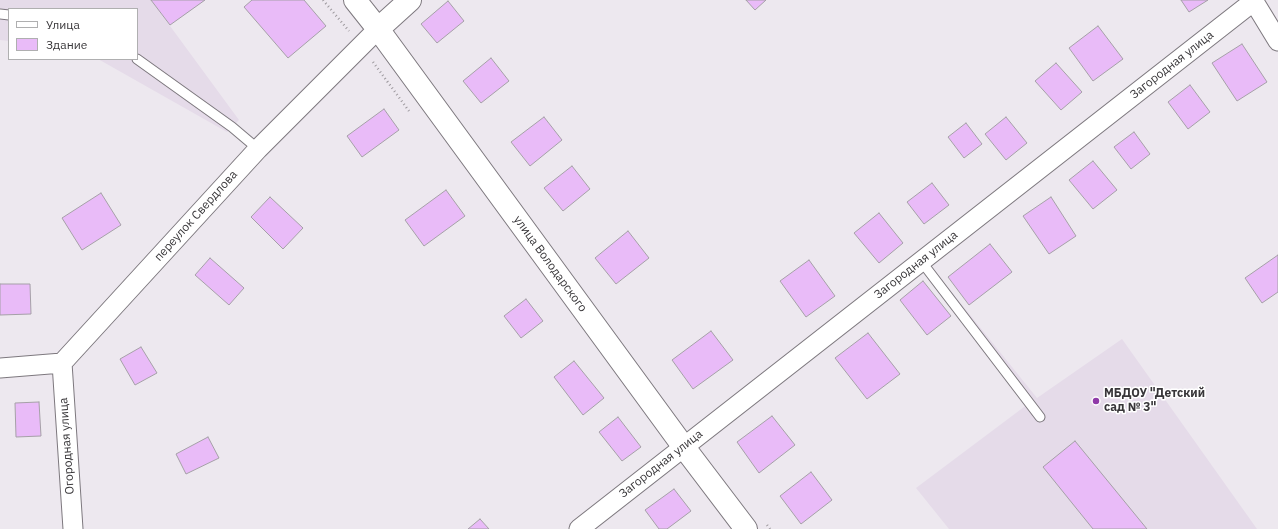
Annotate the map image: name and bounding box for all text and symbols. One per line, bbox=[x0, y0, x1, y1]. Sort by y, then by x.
legend bbox=[8, 8, 138, 60]
text: Улица bbox=[46, 17, 80, 32]
street label: Загородная улица bbox=[1127, 28, 1217, 102]
text: Здание bbox=[46, 37, 87, 52]
street label: переулок Свердлова bbox=[151, 168, 241, 264]
street label: улица Володарского bbox=[510, 213, 590, 315]
street label: Загородная улица bbox=[871, 228, 961, 302]
place label: МБДОУ "Детский сад № 3" bbox=[1104, 387, 1205, 415]
marker: МБДОУ "Детский сад № 3" bbox=[1091, 396, 1101, 406]
street label: Огородная улица bbox=[56, 397, 78, 495]
street label: Загородная улица bbox=[616, 427, 706, 501]

